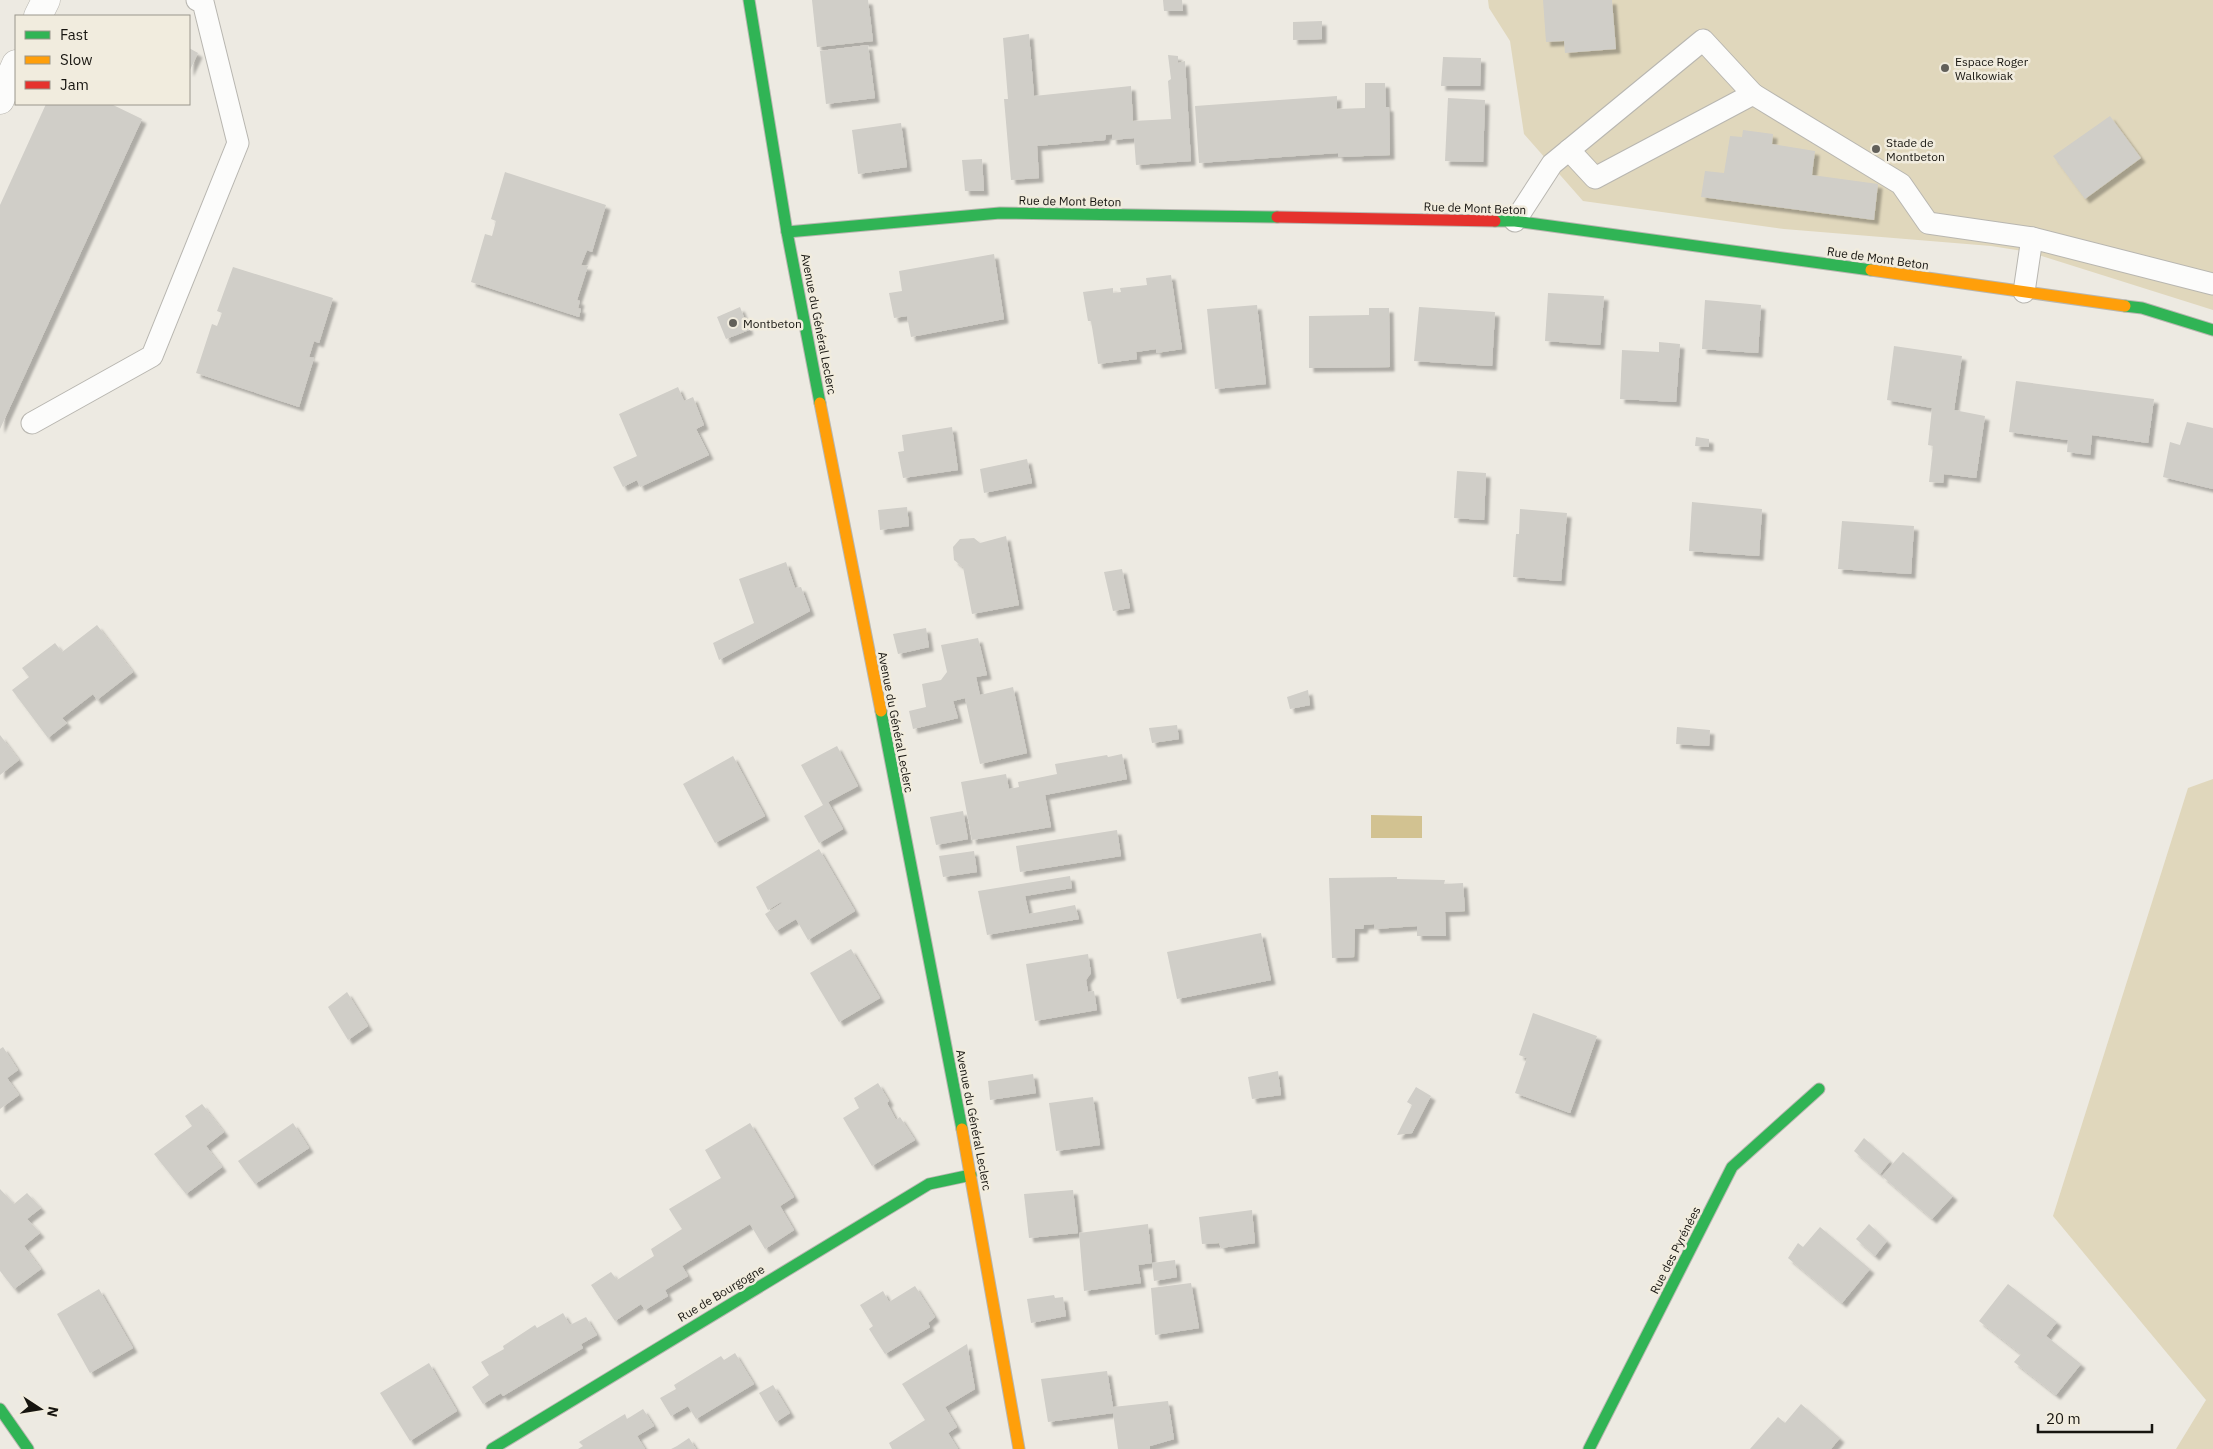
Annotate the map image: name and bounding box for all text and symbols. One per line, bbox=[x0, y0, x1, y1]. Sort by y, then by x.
legend bbox=[15, 15, 190, 105]
text: Fast bbox=[60, 25, 88, 44]
text: Slow bbox=[60, 50, 93, 69]
place label: Espace Roger Walkowiak bbox=[1955, 54, 2029, 83]
marker: Espace Roger Walkowiak bbox=[1939, 62, 1951, 74]
text: Jam bbox=[60, 75, 89, 94]
place label: Stade de Montbeton bbox=[1886, 135, 1945, 164]
marker: Stade de Montbeton bbox=[1870, 143, 1882, 155]
street label: Rue de Mont Beton bbox=[1019, 193, 1121, 209]
street label: Rue de Mont Beton bbox=[1423, 199, 1527, 217]
street label: Rue de Mont Beton bbox=[1826, 243, 1930, 273]
street label: Avenue du Général Leclerc bbox=[798, 252, 840, 396]
place label: Montbeton bbox=[743, 316, 802, 331]
marker: Montbeton bbox=[727, 317, 739, 329]
street label: Avenue du Général Leclerc bbox=[875, 650, 917, 794]
street label: Avenue du Général Leclerc bbox=[953, 1048, 995, 1192]
street label: Rue des Pyrénées bbox=[1646, 1204, 1704, 1296]
street label: Rue de Bourgogne bbox=[675, 1261, 767, 1325]
north arrow bbox=[15, 1384, 65, 1434]
scale bar bbox=[2038, 1402, 2152, 1434]
text: N bbox=[43, 1405, 63, 1419]
text: 20 m bbox=[2046, 1409, 2081, 1428]

